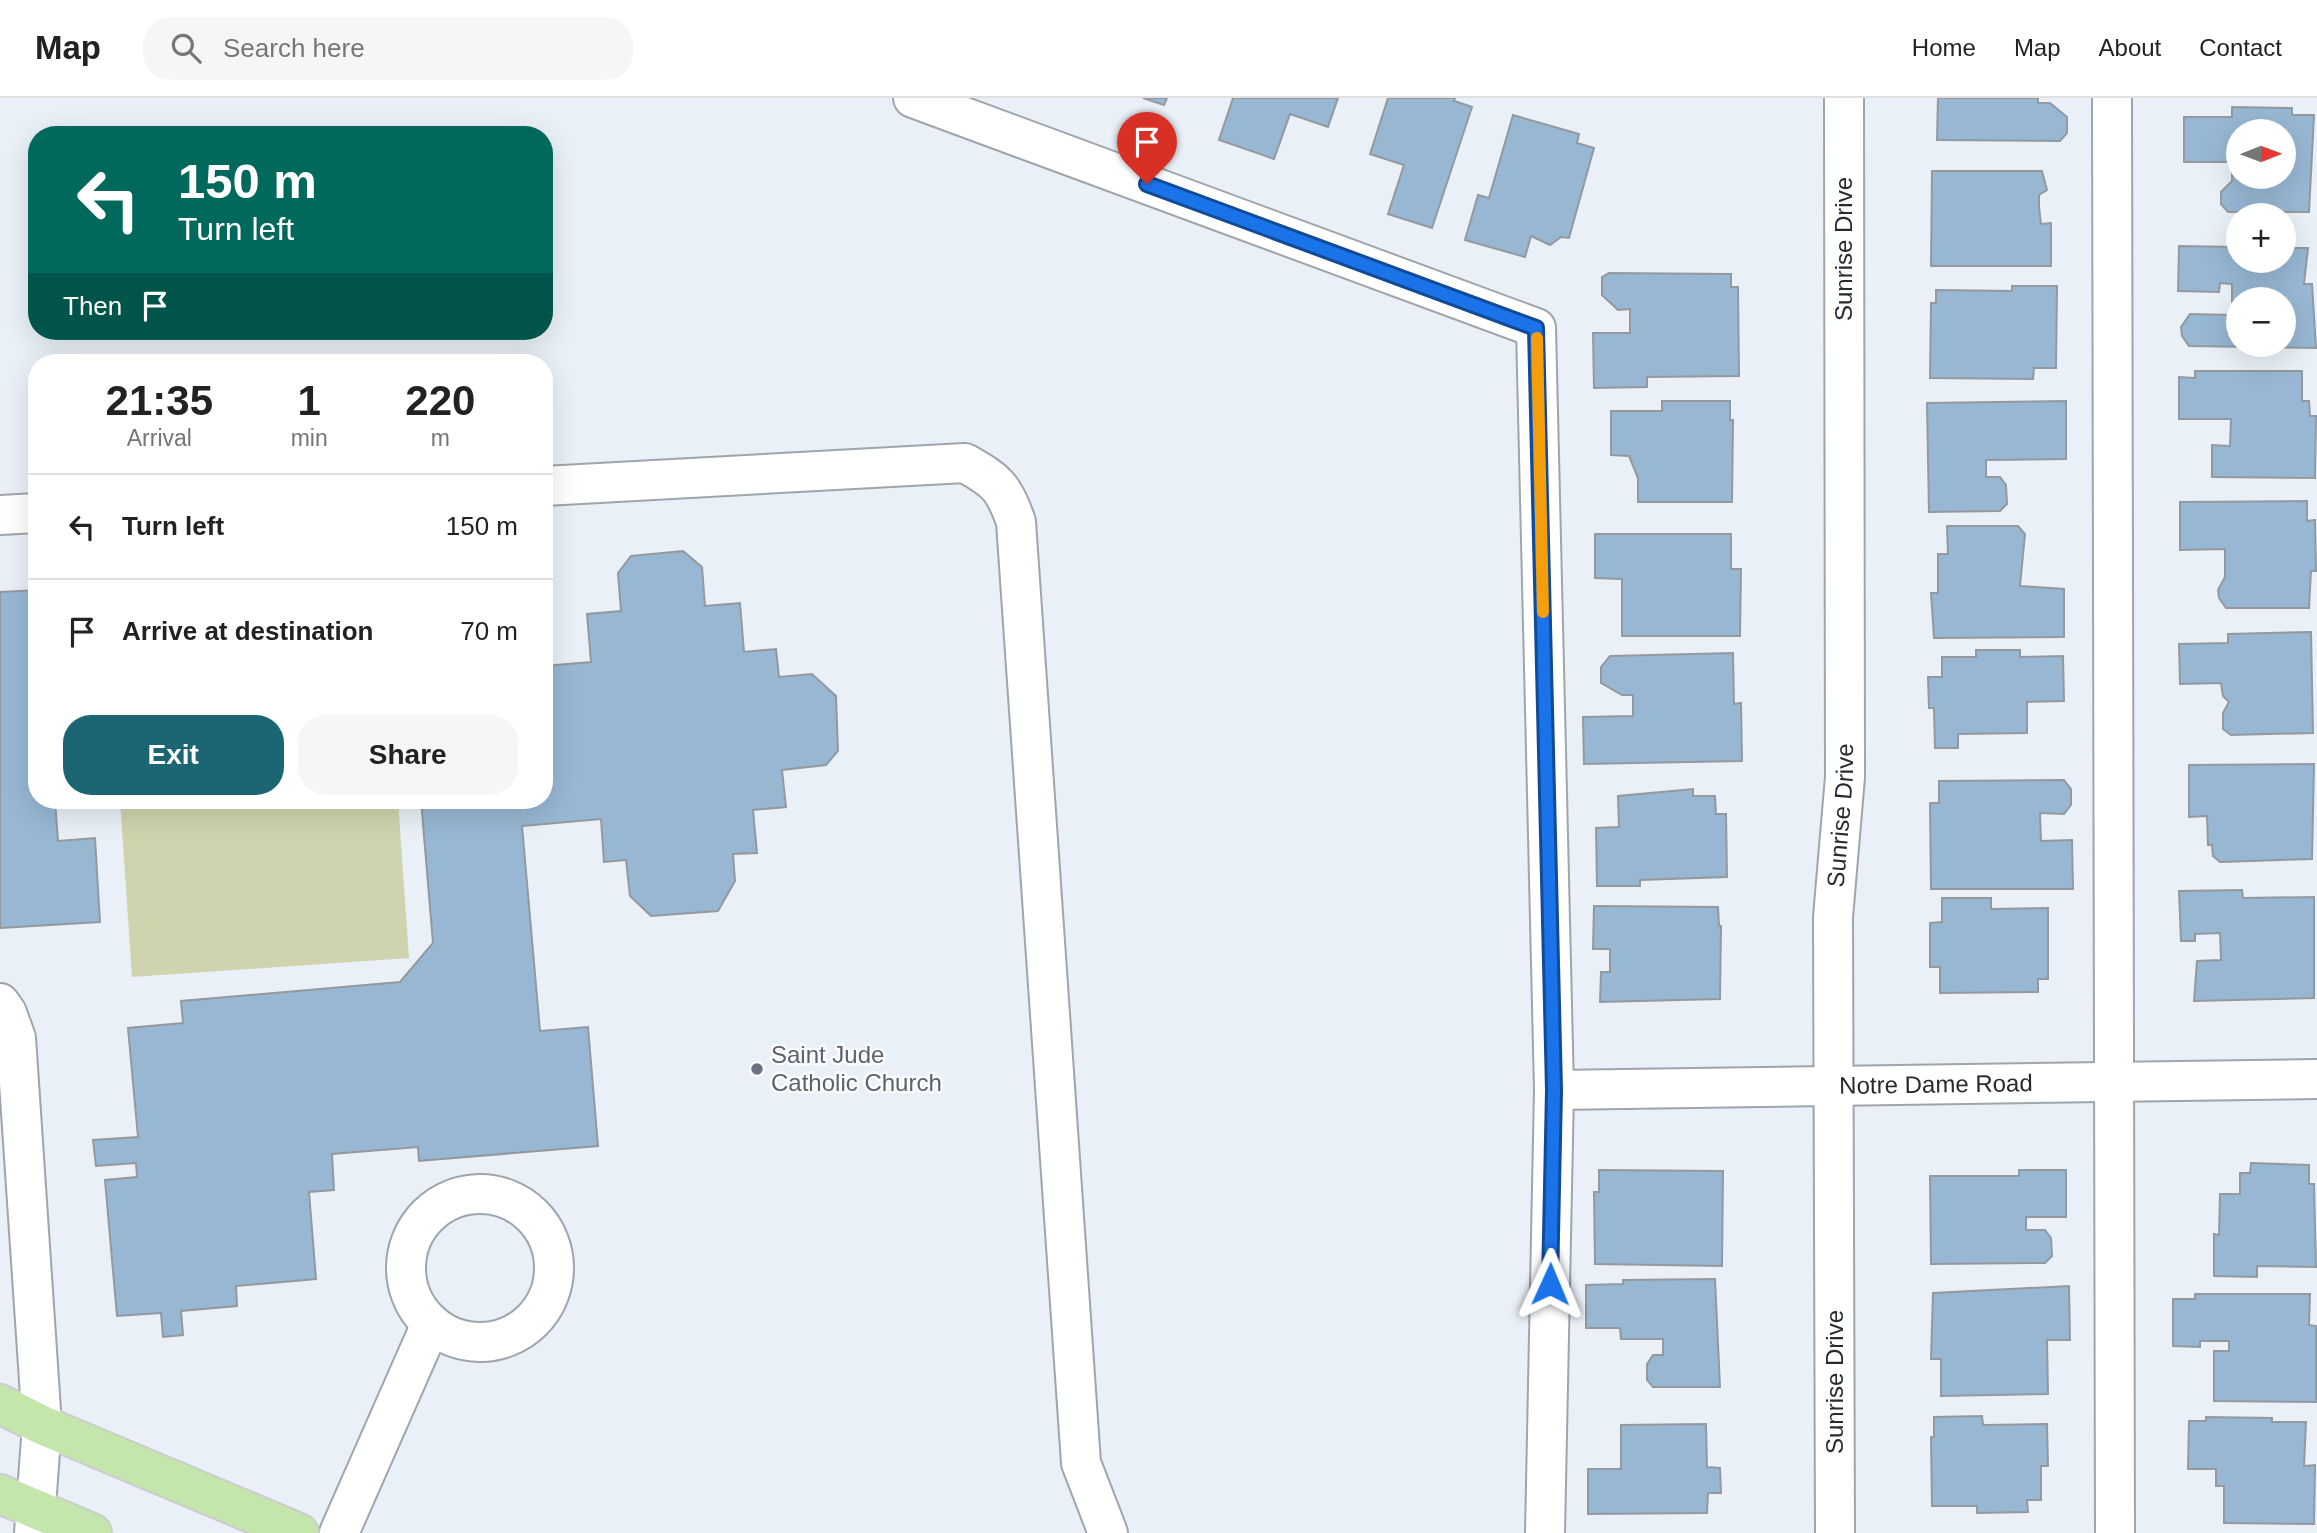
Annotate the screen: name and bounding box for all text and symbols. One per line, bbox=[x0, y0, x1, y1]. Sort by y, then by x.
search box bbox=[143, 17, 633, 80]
text: Map bbox=[35, 29, 101, 66]
icon: search bbox=[167, 29, 205, 67]
text: Search here bbox=[223, 33, 365, 63]
text: Home bbox=[1912, 34, 1976, 61]
text: Map bbox=[2014, 34, 2061, 61]
text: About bbox=[2099, 34, 2161, 61]
text: Contact bbox=[2199, 34, 2282, 61]
pin bbox=[1117, 112, 1177, 184]
north arrow bbox=[2226, 119, 2296, 189]
map controls bbox=[2226, 119, 2296, 357]
icon: arrive bbox=[1128, 123, 1166, 161]
icon: left bbox=[63, 154, 154, 245]
text: 150 m bbox=[178, 154, 317, 208]
street label: Sunrise Drive bbox=[1830, 177, 1857, 321]
button: + bbox=[2226, 203, 2296, 273]
text: Turn left bbox=[178, 211, 294, 247]
icon: arrive bbox=[136, 287, 174, 325]
button: − bbox=[2226, 287, 2296, 357]
text: Then bbox=[63, 291, 122, 321]
text: 21:35 bbox=[106, 377, 213, 424]
text: 1 bbox=[297, 377, 321, 424]
text: 220 bbox=[405, 377, 475, 424]
text: Arrival bbox=[127, 425, 192, 451]
text: min bbox=[291, 425, 328, 451]
text: m bbox=[431, 425, 450, 451]
icon: left bbox=[63, 508, 101, 546]
text: Turn left bbox=[122, 511, 224, 541]
text: 150 m bbox=[446, 511, 518, 541]
icon: arrive bbox=[63, 613, 101, 651]
text: Arrive at destination bbox=[122, 616, 373, 646]
text: 70 m bbox=[460, 616, 518, 646]
button: Exit bbox=[63, 715, 284, 795]
button: Share bbox=[298, 715, 518, 795]
street label: Sunrise Drive bbox=[1822, 743, 1858, 888]
place label: Saint Jude Catholic Church bbox=[771, 1041, 942, 1096]
marker: Saint Jude Catholic Church bbox=[749, 1061, 765, 1077]
street label: Notre Dame Road bbox=[1839, 1069, 2033, 1099]
position arrow bbox=[1513, 1247, 1587, 1321]
street label: Sunrise Drive bbox=[1821, 1310, 1848, 1454]

